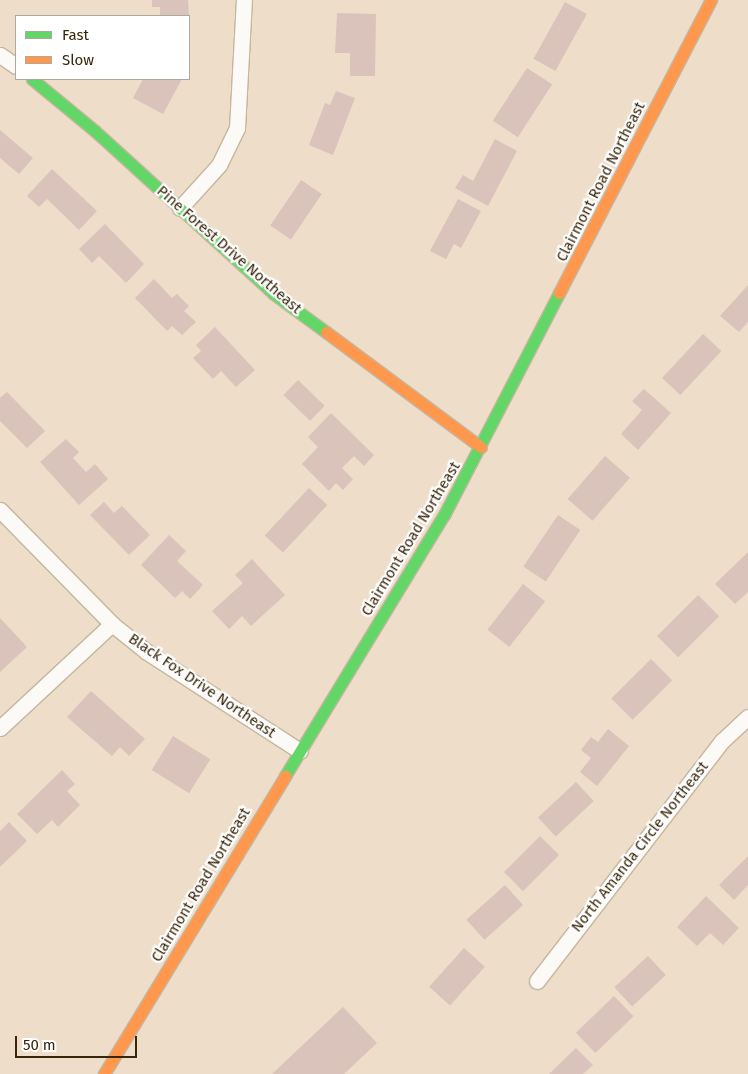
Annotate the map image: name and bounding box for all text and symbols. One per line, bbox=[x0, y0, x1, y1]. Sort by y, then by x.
legend bbox=[15, 15, 190, 80]
text: Fast bbox=[62, 26, 89, 44]
text: Slow bbox=[62, 51, 94, 69]
street label: Clairmont Road Northeast bbox=[553, 99, 649, 265]
street label: Pine Forest Drive Northeast bbox=[153, 182, 305, 318]
street label: Clairmont Road Northeast bbox=[358, 459, 464, 619]
street label: Black Fox Drive Northeast bbox=[125, 630, 279, 742]
street label: North Amanda Circle Northeast bbox=[568, 758, 712, 936]
street label: Clairmont Road Northeast bbox=[148, 805, 254, 965]
scale bar bbox=[18, 1026, 140, 1058]
text: 50 m bbox=[23, 1036, 56, 1054]

